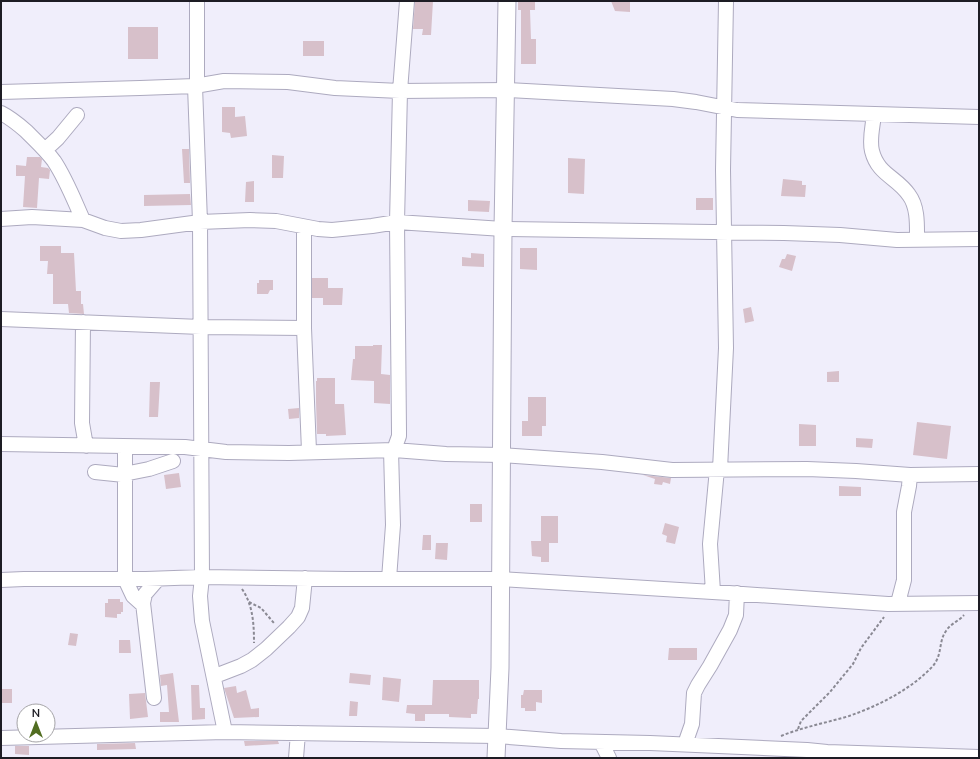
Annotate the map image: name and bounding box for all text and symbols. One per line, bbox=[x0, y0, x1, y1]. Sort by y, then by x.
north arrow bbox=[16, 703, 56, 743]
text: N bbox=[32, 706, 40, 720]

